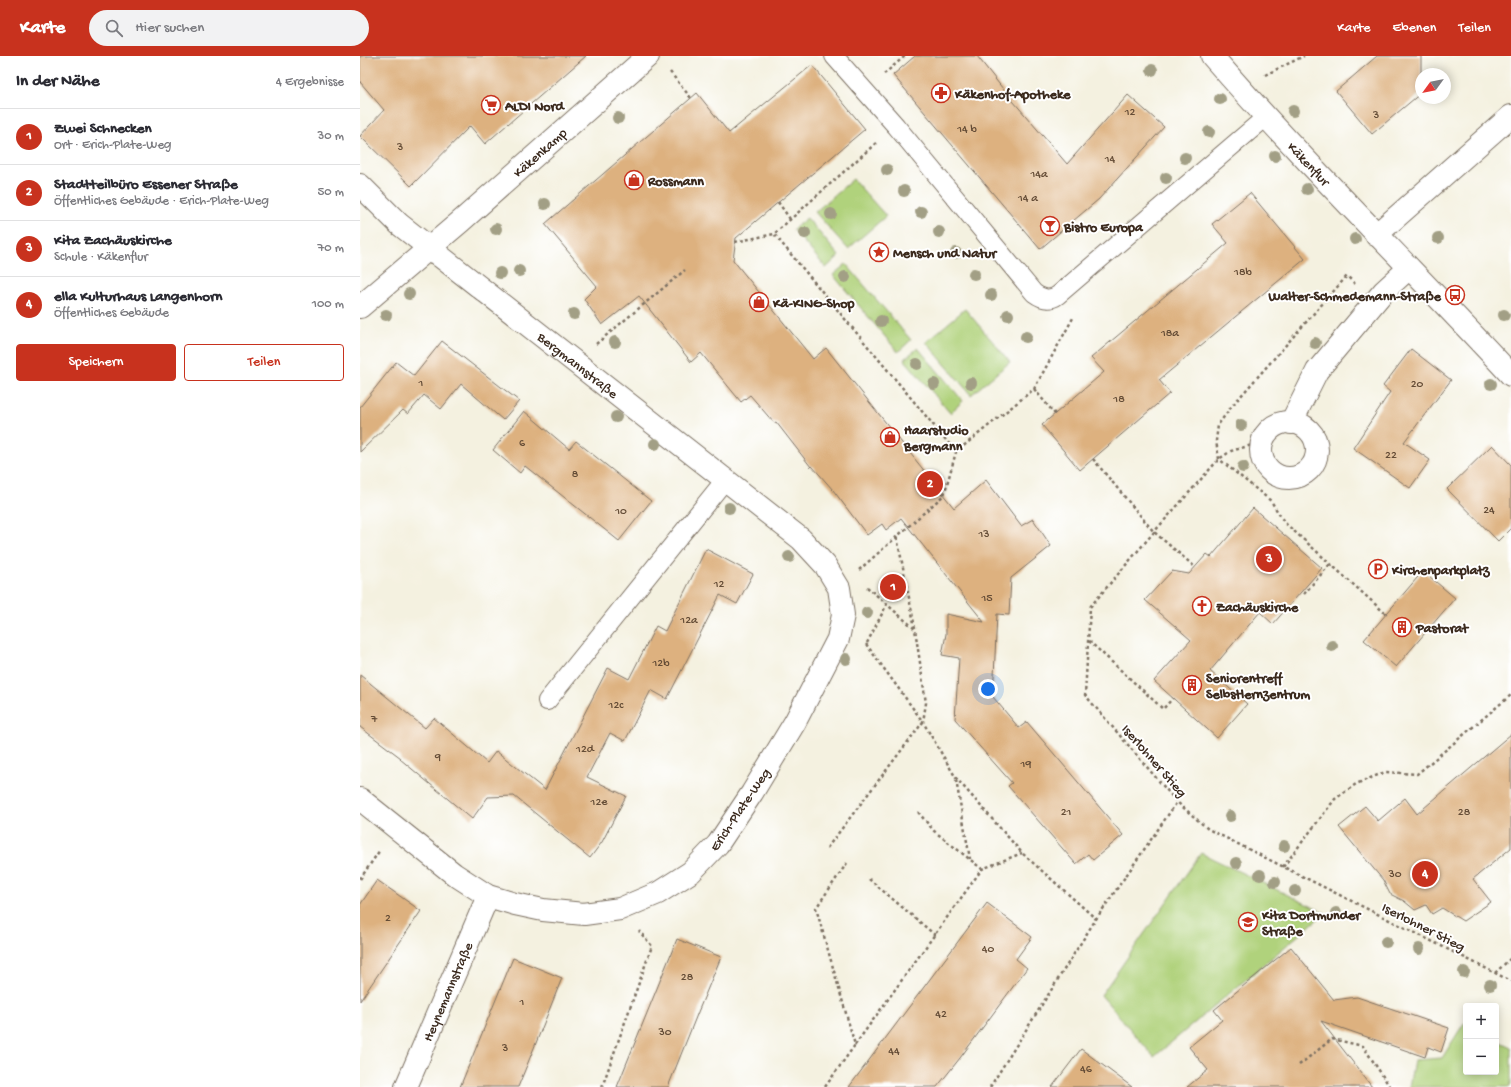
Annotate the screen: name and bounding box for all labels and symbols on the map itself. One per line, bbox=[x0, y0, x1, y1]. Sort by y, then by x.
north arrow bbox=[1415, 68, 1451, 104]
pharmacy icon: Käkenhof-Apotheke bbox=[930, 82, 952, 104]
place label: Käkenhof-Apotheke bbox=[954, 87, 1071, 104]
supermarket icon: ALDI Nord bbox=[480, 94, 502, 116]
place label: ALDI Nord bbox=[504, 99, 566, 116]
house number: 12 bbox=[1124, 106, 1135, 120]
house number: 3 bbox=[1372, 109, 1379, 123]
house number: 14 b bbox=[956, 123, 978, 137]
street label: Käkenkamp bbox=[510, 125, 572, 182]
street label: Käkenflur bbox=[1283, 139, 1333, 192]
house number: 3 bbox=[396, 141, 403, 155]
house number: 14 bbox=[1104, 153, 1116, 167]
house number: 14a bbox=[1029, 168, 1048, 182]
shop icon: Rossmann bbox=[623, 169, 645, 191]
place label: Rossmann bbox=[647, 174, 704, 191]
house number: 14 a bbox=[1017, 192, 1038, 206]
bar icon: Bistro Europa bbox=[1039, 215, 1061, 237]
place label: Bistro Europa bbox=[1063, 220, 1144, 237]
place icon: Mensch und Natur bbox=[868, 241, 890, 263]
place label: Mensch und Natur bbox=[893, 246, 998, 263]
house number: 18b bbox=[1233, 266, 1253, 280]
bus stop icon: Walter-Schmedemann-Straße bbox=[1444, 284, 1466, 306]
place label: Walter-Schmedemann-Straße bbox=[1268, 289, 1442, 306]
shop icon: Kä-KING-Shop bbox=[748, 291, 770, 313]
place label: Kä-KING-Shop bbox=[772, 296, 855, 313]
house number: 18a bbox=[1160, 327, 1179, 341]
street label: Bergmannstraße bbox=[532, 329, 621, 404]
house number: 1 bbox=[418, 377, 424, 391]
house number: 20 bbox=[1411, 378, 1424, 392]
house number: 18 bbox=[1112, 393, 1125, 407]
place label: Haarstudio Bergmann bbox=[903, 423, 969, 456]
shop icon: Haarstudio Bergmann bbox=[879, 426, 901, 448]
house number: 6 bbox=[519, 437, 526, 451]
house number: 22 bbox=[1385, 449, 1397, 463]
house number: 8 bbox=[572, 468, 579, 482]
pin: 2 bbox=[917, 469, 943, 499]
house number: 24 bbox=[1483, 504, 1495, 518]
house number: 10 bbox=[614, 505, 627, 519]
house number: 13 bbox=[977, 528, 990, 542]
pin: 3 bbox=[1256, 544, 1282, 574]
parking icon: Kirchenparkplatz bbox=[1367, 558, 1389, 580]
place label: Kirchenparkplatz bbox=[1391, 563, 1490, 580]
pin: 1 bbox=[880, 572, 906, 602]
house number: 12 bbox=[713, 578, 724, 592]
house number: 15 bbox=[980, 592, 993, 606]
church icon: Zachäuskirche bbox=[1191, 595, 1213, 617]
place label: Zachäuskirche bbox=[1216, 600, 1299, 617]
house number: 12a bbox=[679, 614, 698, 628]
building icon: Pastorat bbox=[1391, 616, 1413, 638]
place label: Pastorat bbox=[1415, 621, 1469, 638]
house number: 12b bbox=[651, 657, 670, 671]
place label: Seniorentreff Selbstlernzentrum bbox=[1206, 671, 1310, 704]
building icon: Seniorentreff Selbstlernzentrum bbox=[1181, 674, 1203, 696]
your location bbox=[978, 679, 998, 699]
house number: 12c bbox=[608, 699, 624, 713]
house number: 7 bbox=[370, 713, 378, 727]
street label: Iserlohner Stieg bbox=[1117, 722, 1189, 802]
house number: 12d bbox=[575, 743, 595, 757]
house number: 9 bbox=[434, 751, 441, 765]
house number: 19 bbox=[1020, 758, 1031, 772]
street label: Erich-Plate-Weg bbox=[707, 766, 775, 855]
house number: 12e bbox=[590, 796, 608, 810]
house number: 21 bbox=[1061, 806, 1072, 820]
house number: 28 bbox=[1458, 806, 1471, 820]
pin: 4 bbox=[1412, 859, 1438, 889]
house number: 30 bbox=[1387, 868, 1402, 882]
street label: Iserlohner Stieg bbox=[1378, 900, 1467, 957]
place label: Kita Dortmunder Straße bbox=[1261, 908, 1362, 941]
school or university icon: Kita Dortmunder Straße bbox=[1237, 911, 1259, 933]
house number: 2 bbox=[385, 912, 391, 926]
street label: Heynemannstraße bbox=[421, 939, 478, 1045]
house number: 40 bbox=[982, 943, 994, 957]
house number: 28 bbox=[681, 971, 694, 985]
house number: 1 bbox=[519, 996, 525, 1010]
house number: 42 bbox=[935, 1008, 947, 1022]
house number: 30 bbox=[657, 1026, 672, 1040]
house number: 3 bbox=[501, 1042, 508, 1056]
house number: 44 bbox=[888, 1045, 900, 1059]
house number: 46 bbox=[1080, 1063, 1093, 1077]

